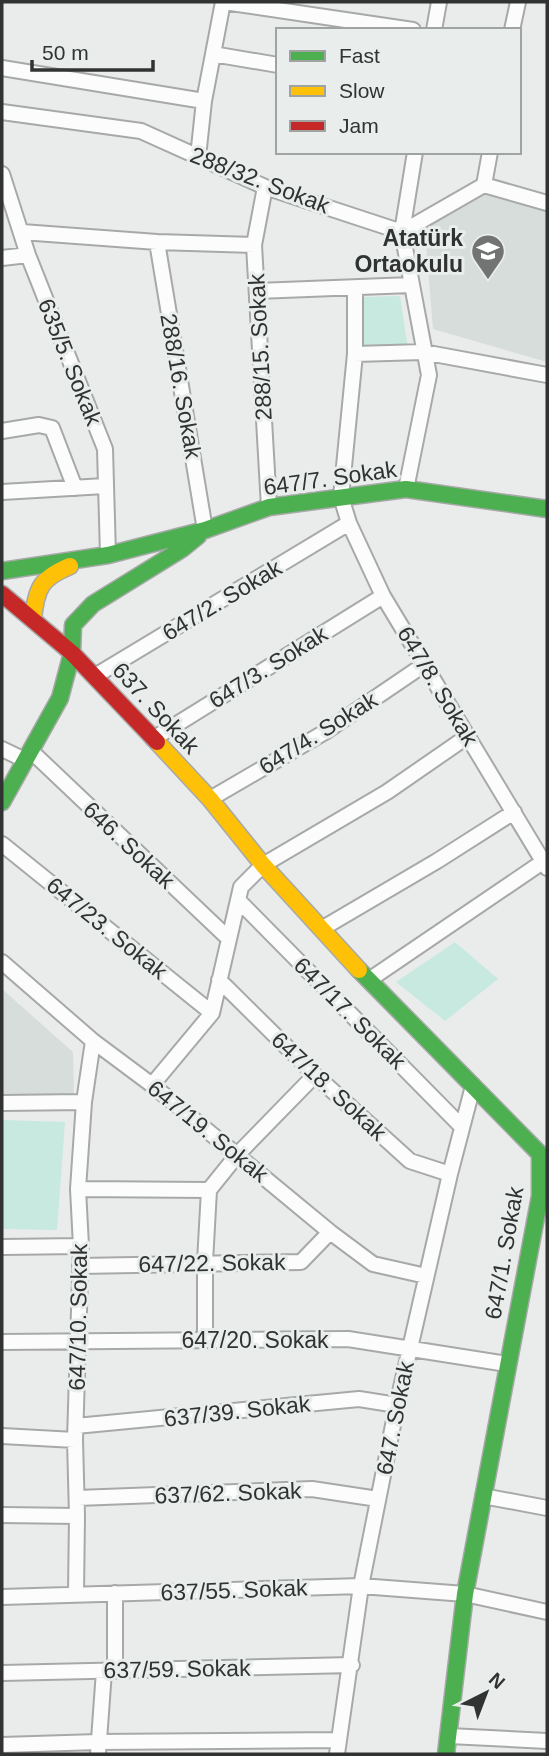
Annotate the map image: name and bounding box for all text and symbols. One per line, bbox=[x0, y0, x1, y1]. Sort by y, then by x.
scale bar bbox=[32, 28, 152, 72]
legend bbox=[276, 28, 521, 154]
text: 50 m bbox=[42, 41, 89, 64]
text: Fast bbox=[339, 44, 380, 67]
text: Slow bbox=[339, 79, 385, 102]
text: Jam bbox=[339, 114, 379, 137]
street label: 288/32. Sokak bbox=[187, 142, 334, 219]
place label: Atatürk Ortaokulu bbox=[354, 225, 463, 277]
school or university icon: Atatürk Ortaokulu bbox=[469, 232, 507, 281]
street label: 288/15. Sokak bbox=[243, 272, 277, 421]
street label: 635/5. Sokak bbox=[33, 295, 107, 430]
street label: 288/16. Sokak bbox=[155, 311, 207, 461]
street label: 647/7. Sokak bbox=[262, 456, 399, 500]
street label: 647/2. Sokak bbox=[158, 554, 287, 646]
street label: 647/3. Sokak bbox=[204, 620, 332, 714]
street label: 647/8. Sokak bbox=[392, 622, 484, 751]
street label: 637. Sokak bbox=[107, 657, 205, 759]
street label: 647/4. Sokak bbox=[254, 686, 382, 780]
street label: 646. Sokak bbox=[78, 796, 180, 894]
street label: 647/23. Sokak bbox=[42, 872, 173, 985]
street label: 647/17. Sokak bbox=[289, 952, 412, 1075]
street label: 647/18. Sokak bbox=[266, 1026, 392, 1146]
street label: 647/19. Sokak bbox=[143, 1075, 274, 1188]
street label: 647/1. Sokak bbox=[480, 1184, 529, 1321]
street label: 647/10. Sokak bbox=[64, 1243, 92, 1391]
street label: 647/22. Sokak bbox=[138, 1249, 286, 1277]
street label: 647/20. Sokak bbox=[181, 1327, 329, 1353]
street label: 647. Sokak bbox=[371, 1359, 419, 1477]
street label: 637/39. Sokak bbox=[163, 1390, 312, 1432]
street label: 637/62. Sokak bbox=[154, 1477, 302, 1509]
street label: 637/55. Sokak bbox=[160, 1574, 308, 1606]
street label: 637/59. Sokak bbox=[103, 1655, 251, 1683]
north arrow bbox=[451, 1658, 521, 1728]
text: N bbox=[485, 1668, 509, 1693]

